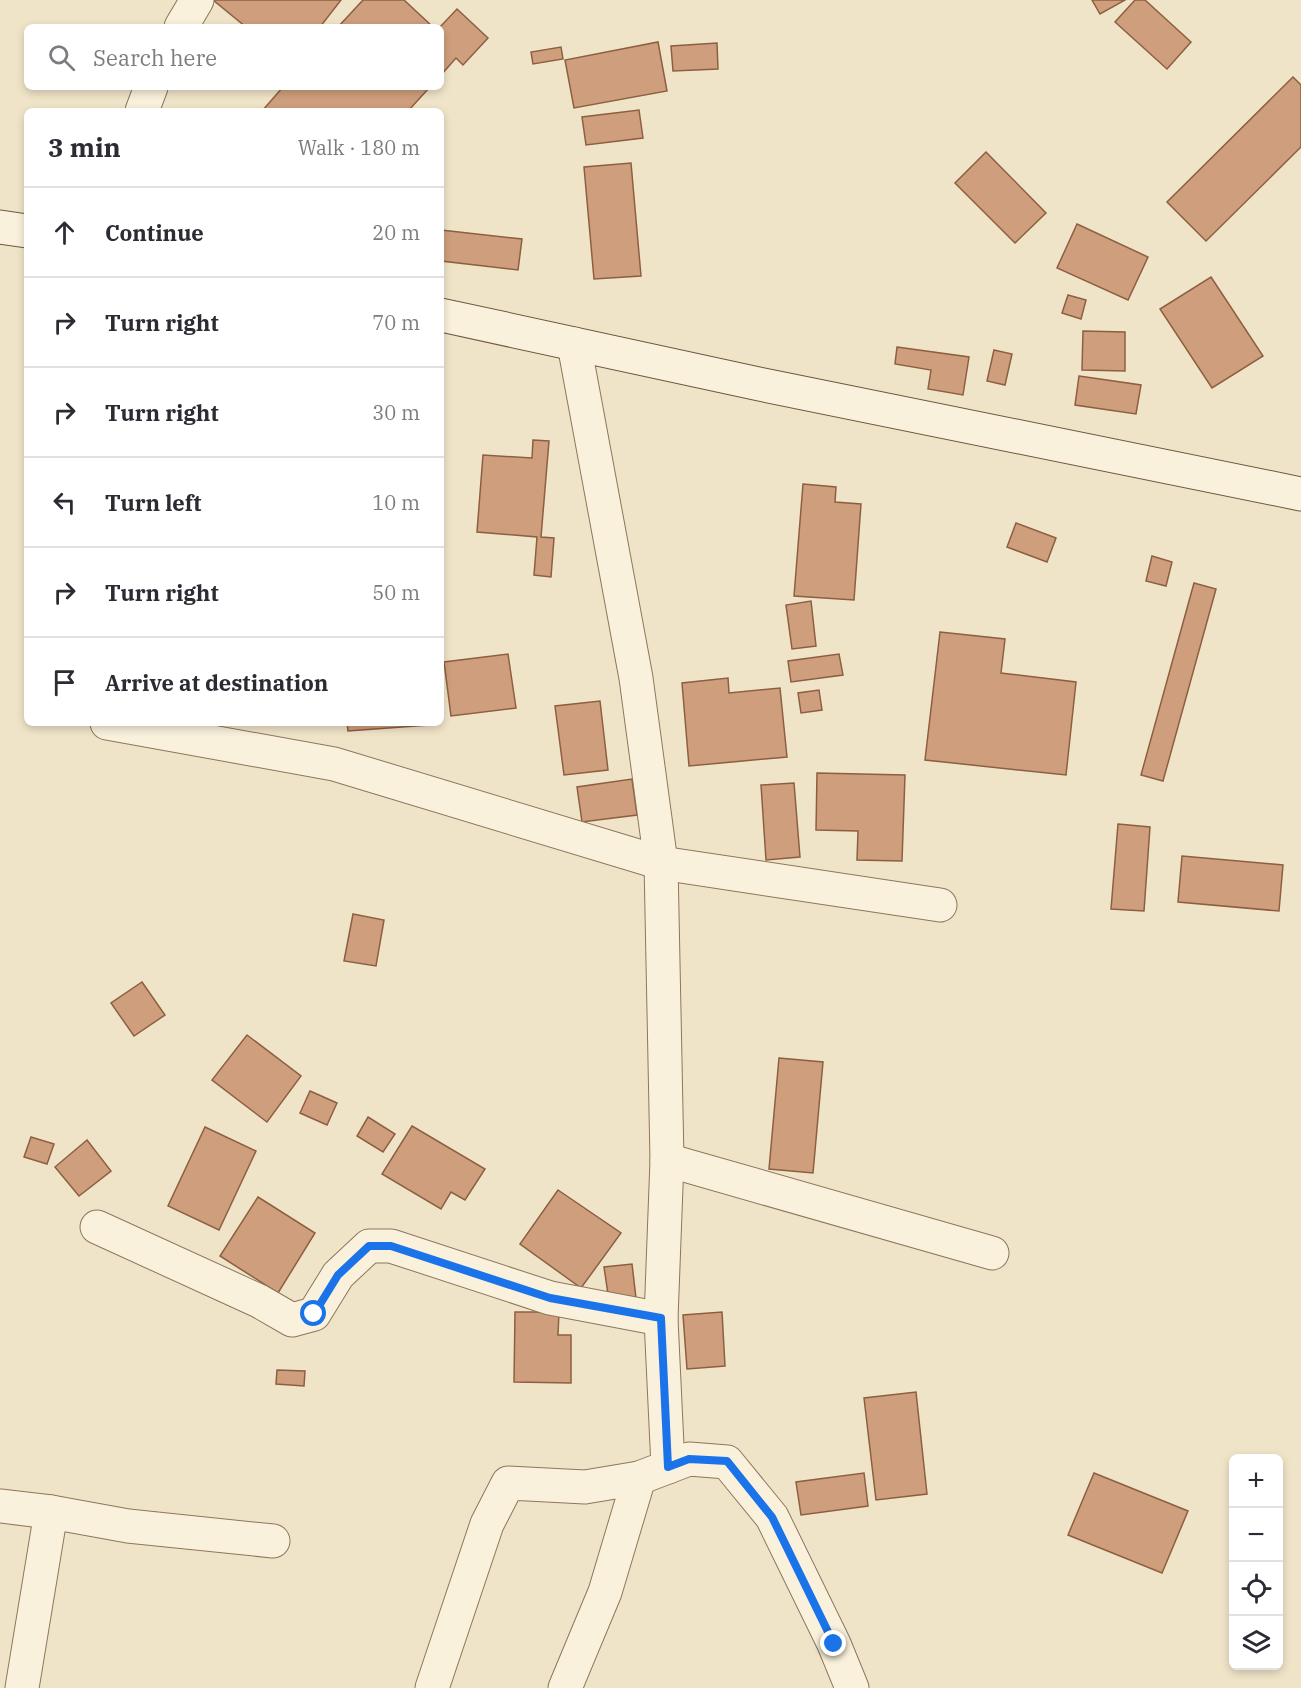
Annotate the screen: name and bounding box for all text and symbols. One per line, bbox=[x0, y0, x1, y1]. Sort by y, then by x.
search box bbox=[24, 24, 444, 90]
icon: search bbox=[45, 41, 78, 74]
text: Search here bbox=[93, 43, 217, 72]
text: 3 min bbox=[48, 130, 121, 164]
text: Walk · 180 m bbox=[298, 134, 420, 161]
icon: ahead bbox=[48, 216, 81, 249]
text: Continue bbox=[105, 218, 204, 247]
text: 20 m bbox=[372, 219, 420, 246]
icon: right bbox=[48, 306, 81, 339]
text: Turn right bbox=[105, 308, 219, 337]
text: 70 m bbox=[372, 309, 420, 336]
icon: right bbox=[48, 396, 81, 429]
text: Turn right bbox=[105, 398, 219, 427]
text: 30 m bbox=[372, 399, 420, 426]
icon: left bbox=[48, 486, 81, 519]
text: Turn left bbox=[105, 488, 201, 517]
text: 10 m bbox=[372, 489, 420, 516]
icon: right bbox=[48, 576, 81, 609]
text: Turn right bbox=[105, 578, 219, 607]
text: 50 m bbox=[372, 579, 420, 606]
icon: arrive bbox=[48, 666, 81, 699]
text: Arrive at destination bbox=[105, 668, 328, 697]
route start bbox=[300, 1300, 326, 1326]
map controls bbox=[1229, 1454, 1283, 1670]
button: + bbox=[1229, 1454, 1283, 1508]
button: − bbox=[1229, 1508, 1283, 1562]
button: locate bbox=[1229, 1562, 1283, 1616]
button: layers bbox=[1229, 1616, 1283, 1670]
route end bbox=[820, 1630, 846, 1656]

